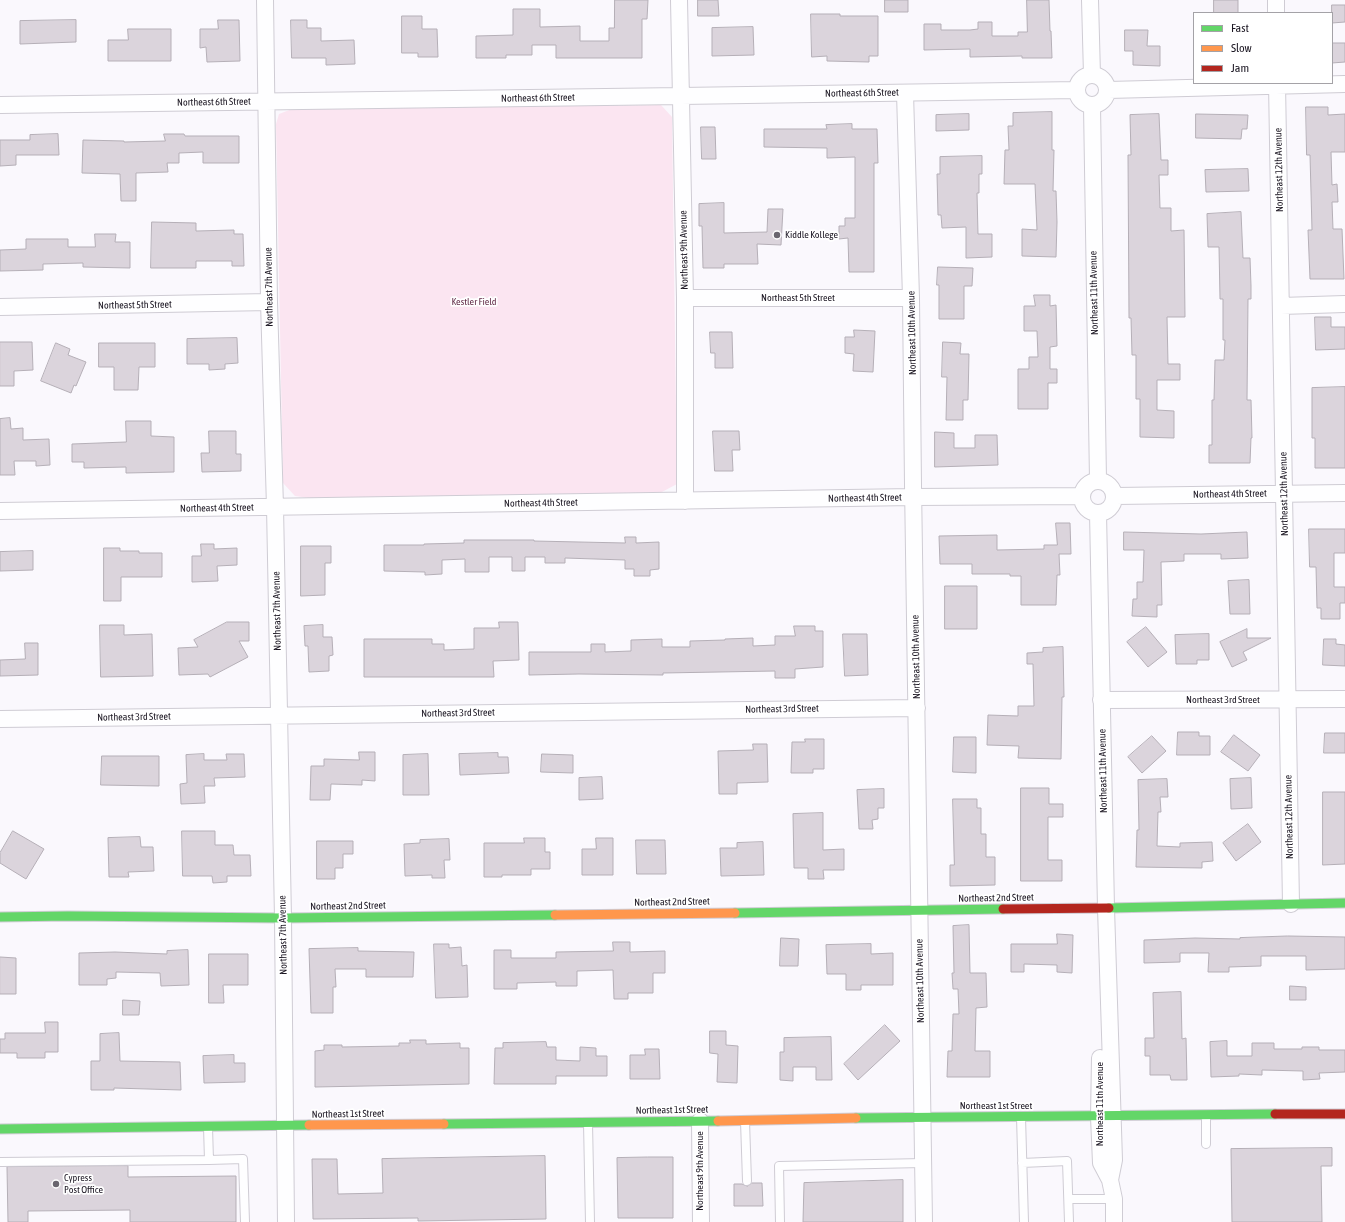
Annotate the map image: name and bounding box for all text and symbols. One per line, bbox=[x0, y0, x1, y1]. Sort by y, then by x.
legend bbox=[1193, 12, 1333, 84]
text: Fast bbox=[1231, 21, 1249, 35]
text: Slow bbox=[1231, 41, 1252, 55]
text: Jam bbox=[1231, 61, 1249, 75]
street label: Northeast 6th Street bbox=[825, 86, 899, 100]
street label: Northeast 6th Street bbox=[501, 91, 575, 105]
street label: Northeast 6th Street bbox=[177, 95, 251, 109]
street label: Northeast 12th Avenue bbox=[1272, 128, 1286, 212]
street label: Northeast 9th Avenue bbox=[677, 210, 691, 290]
place label: Kiddle Kollege bbox=[785, 229, 838, 241]
marker: Kiddle Kollege bbox=[772, 230, 782, 240]
street label: Northeast 7th Avenue bbox=[262, 247, 276, 327]
street label: Northeast 11th Avenue bbox=[1087, 251, 1101, 335]
street label: Northeast 10th Avenue bbox=[905, 291, 919, 375]
street label: Northeast 5th Street bbox=[761, 292, 835, 304]
park label: Kestler Field bbox=[451, 296, 497, 308]
street label: Northeast 5th Street bbox=[98, 298, 172, 312]
street label: Northeast 12th Avenue bbox=[1277, 452, 1291, 536]
street label: Northeast 4th Street bbox=[1193, 487, 1267, 501]
street label: Northeast 4th Street bbox=[828, 491, 902, 505]
street label: Northeast 4th Street bbox=[504, 496, 578, 510]
street label: Northeast 4th Street bbox=[180, 501, 254, 515]
street label: Northeast 7th Avenue bbox=[270, 571, 284, 651]
street label: Northeast 10th Avenue bbox=[909, 615, 923, 699]
street label: Northeast 3rd Street bbox=[1186, 694, 1260, 706]
street label: Northeast 3rd Street bbox=[745, 702, 819, 716]
street label: Northeast 3rd Street bbox=[421, 706, 495, 720]
street label: Northeast 3rd Street bbox=[97, 710, 171, 724]
street label: Northeast 11th Avenue bbox=[1096, 729, 1110, 813]
street label: Northeast 12th Avenue bbox=[1282, 775, 1296, 859]
street label: Northeast 2nd Street bbox=[958, 891, 1034, 905]
street label: Northeast 7th Avenue bbox=[276, 895, 290, 975]
street label: Northeast 2nd Street bbox=[634, 895, 710, 909]
street label: Northeast 2nd Street bbox=[310, 899, 386, 913]
street label: Northeast 10th Avenue bbox=[913, 939, 927, 1023]
street label: Northeast 11th Avenue bbox=[1094, 1062, 1106, 1146]
street label: Northeast 1st Street bbox=[960, 1100, 1032, 1112]
street label: Northeast 1st Street bbox=[636, 1103, 708, 1117]
street label: Northeast 1st Street bbox=[312, 1107, 384, 1121]
street label: Northeast 9th Avenue bbox=[694, 1131, 706, 1211]
place label: Cypress Post Office bbox=[64, 1172, 103, 1196]
marker: Cypress Post Office bbox=[51, 1179, 61, 1189]

